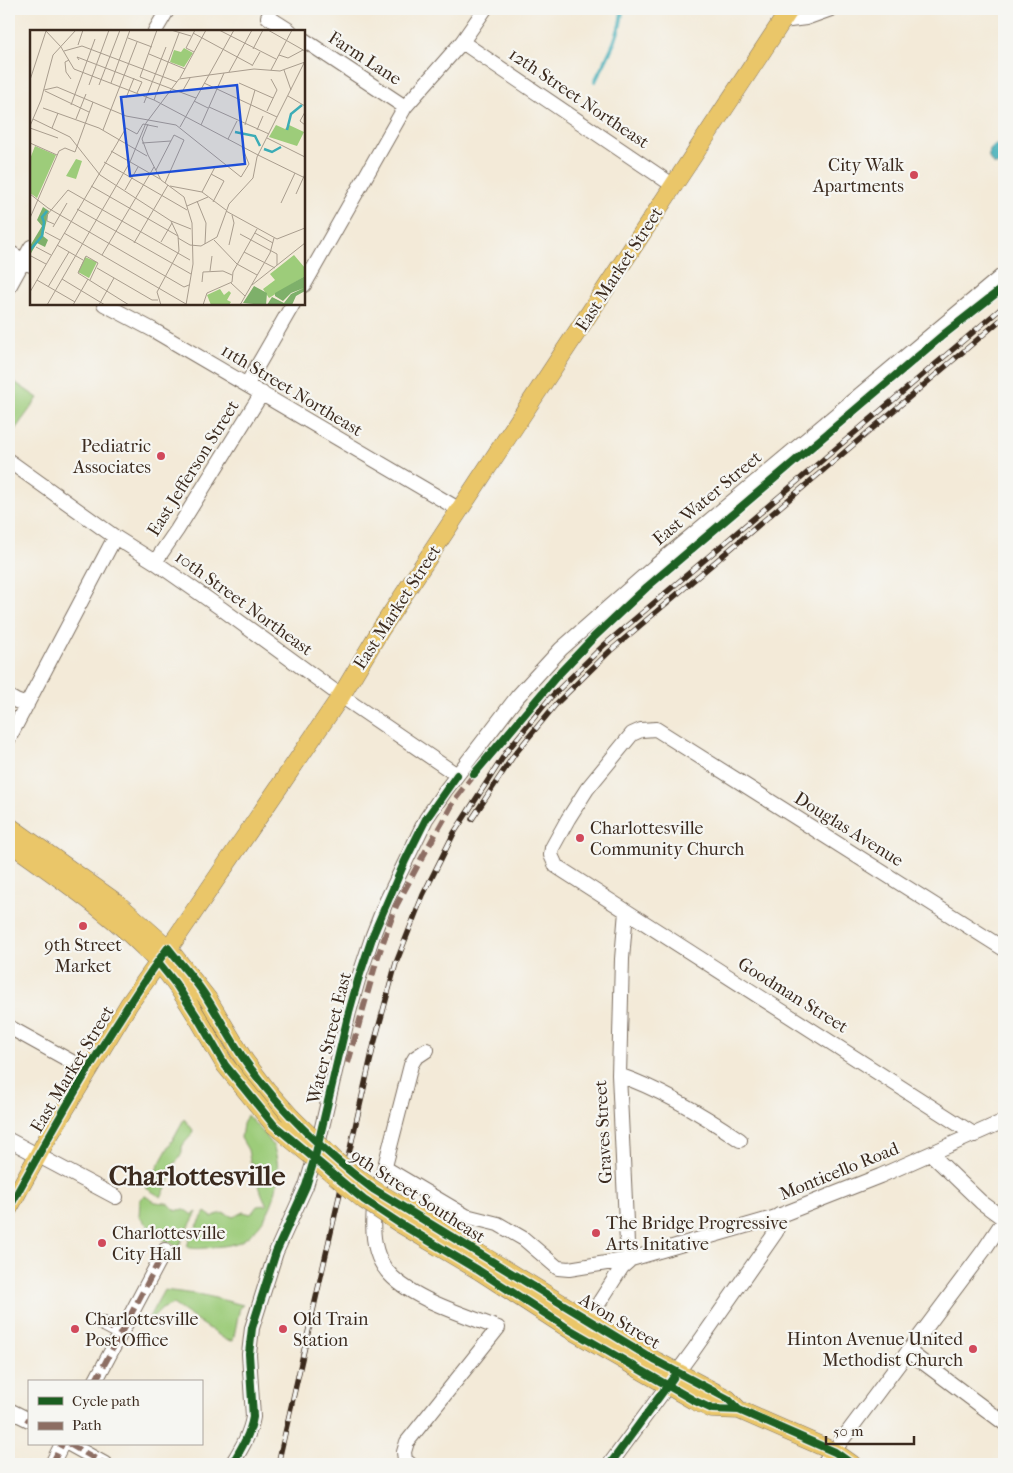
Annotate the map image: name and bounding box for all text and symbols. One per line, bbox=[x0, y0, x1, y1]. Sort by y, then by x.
street label: Farm Lane bbox=[324, 27, 405, 90]
inset map bbox=[30, 30, 305, 305]
street label: 12th Street Northeast bbox=[505, 44, 653, 153]
place label: City Walk Apartments bbox=[812, 155, 905, 197]
marker: City Walk Apartments bbox=[908, 169, 920, 181]
street label: East Market Street bbox=[571, 203, 668, 335]
street label: 11th Street Northeast bbox=[217, 340, 367, 441]
street label: East Jefferson Street bbox=[143, 396, 244, 540]
place label: Pediatric Associates bbox=[72, 436, 151, 478]
street label: East Water Street bbox=[649, 446, 766, 550]
marker: Pediatric Associates bbox=[155, 450, 167, 462]
street label: East Market Street bbox=[349, 541, 446, 673]
street label: 10th Street Northeast bbox=[171, 546, 317, 661]
street label: Douglas Avenue bbox=[790, 788, 907, 871]
place label: Charlottesville Community Church bbox=[590, 818, 744, 860]
marker: Charlottesville Community Church bbox=[574, 832, 586, 844]
marker: 9th Street Market bbox=[77, 920, 89, 932]
place label: 9th Street Market bbox=[44, 935, 122, 977]
street label: Goodman Street bbox=[734, 953, 852, 1038]
street label: Water Street East bbox=[303, 969, 356, 1107]
street label: East Market Street bbox=[26, 1002, 119, 1136]
street label: Graves Street bbox=[590, 1079, 617, 1184]
street label: Monticello Road bbox=[776, 1138, 902, 1205]
street label: 9th Street Southeast bbox=[346, 1145, 489, 1248]
district label: Charlottesville bbox=[109, 1159, 285, 1192]
place label: The Bridge Progressive Arts Initative bbox=[605, 1213, 788, 1255]
place label: Charlottesville City Hall bbox=[112, 1223, 226, 1265]
marker: The Bridge Progressive Arts Initative bbox=[590, 1227, 602, 1239]
marker: Charlottesville City Hall bbox=[96, 1237, 108, 1249]
street label: Avon Street bbox=[575, 1289, 665, 1354]
place label: Charlottesville Post Office bbox=[85, 1309, 199, 1351]
place label: Old Train Station bbox=[293, 1309, 369, 1351]
marker: Charlottesville Post Office bbox=[69, 1323, 81, 1335]
marker: Old Train Station bbox=[277, 1323, 289, 1335]
place label: Hinton Avenue United Methodist Church bbox=[787, 1329, 963, 1371]
marker: Hinton Avenue United Methodist Church bbox=[967, 1343, 979, 1355]
legend bbox=[28, 1380, 202, 1446]
text: Cycle path bbox=[72, 1392, 140, 1410]
scale bar bbox=[826, 1413, 913, 1445]
text: Path bbox=[72, 1416, 102, 1434]
text: 50 m bbox=[833, 1422, 864, 1440]

